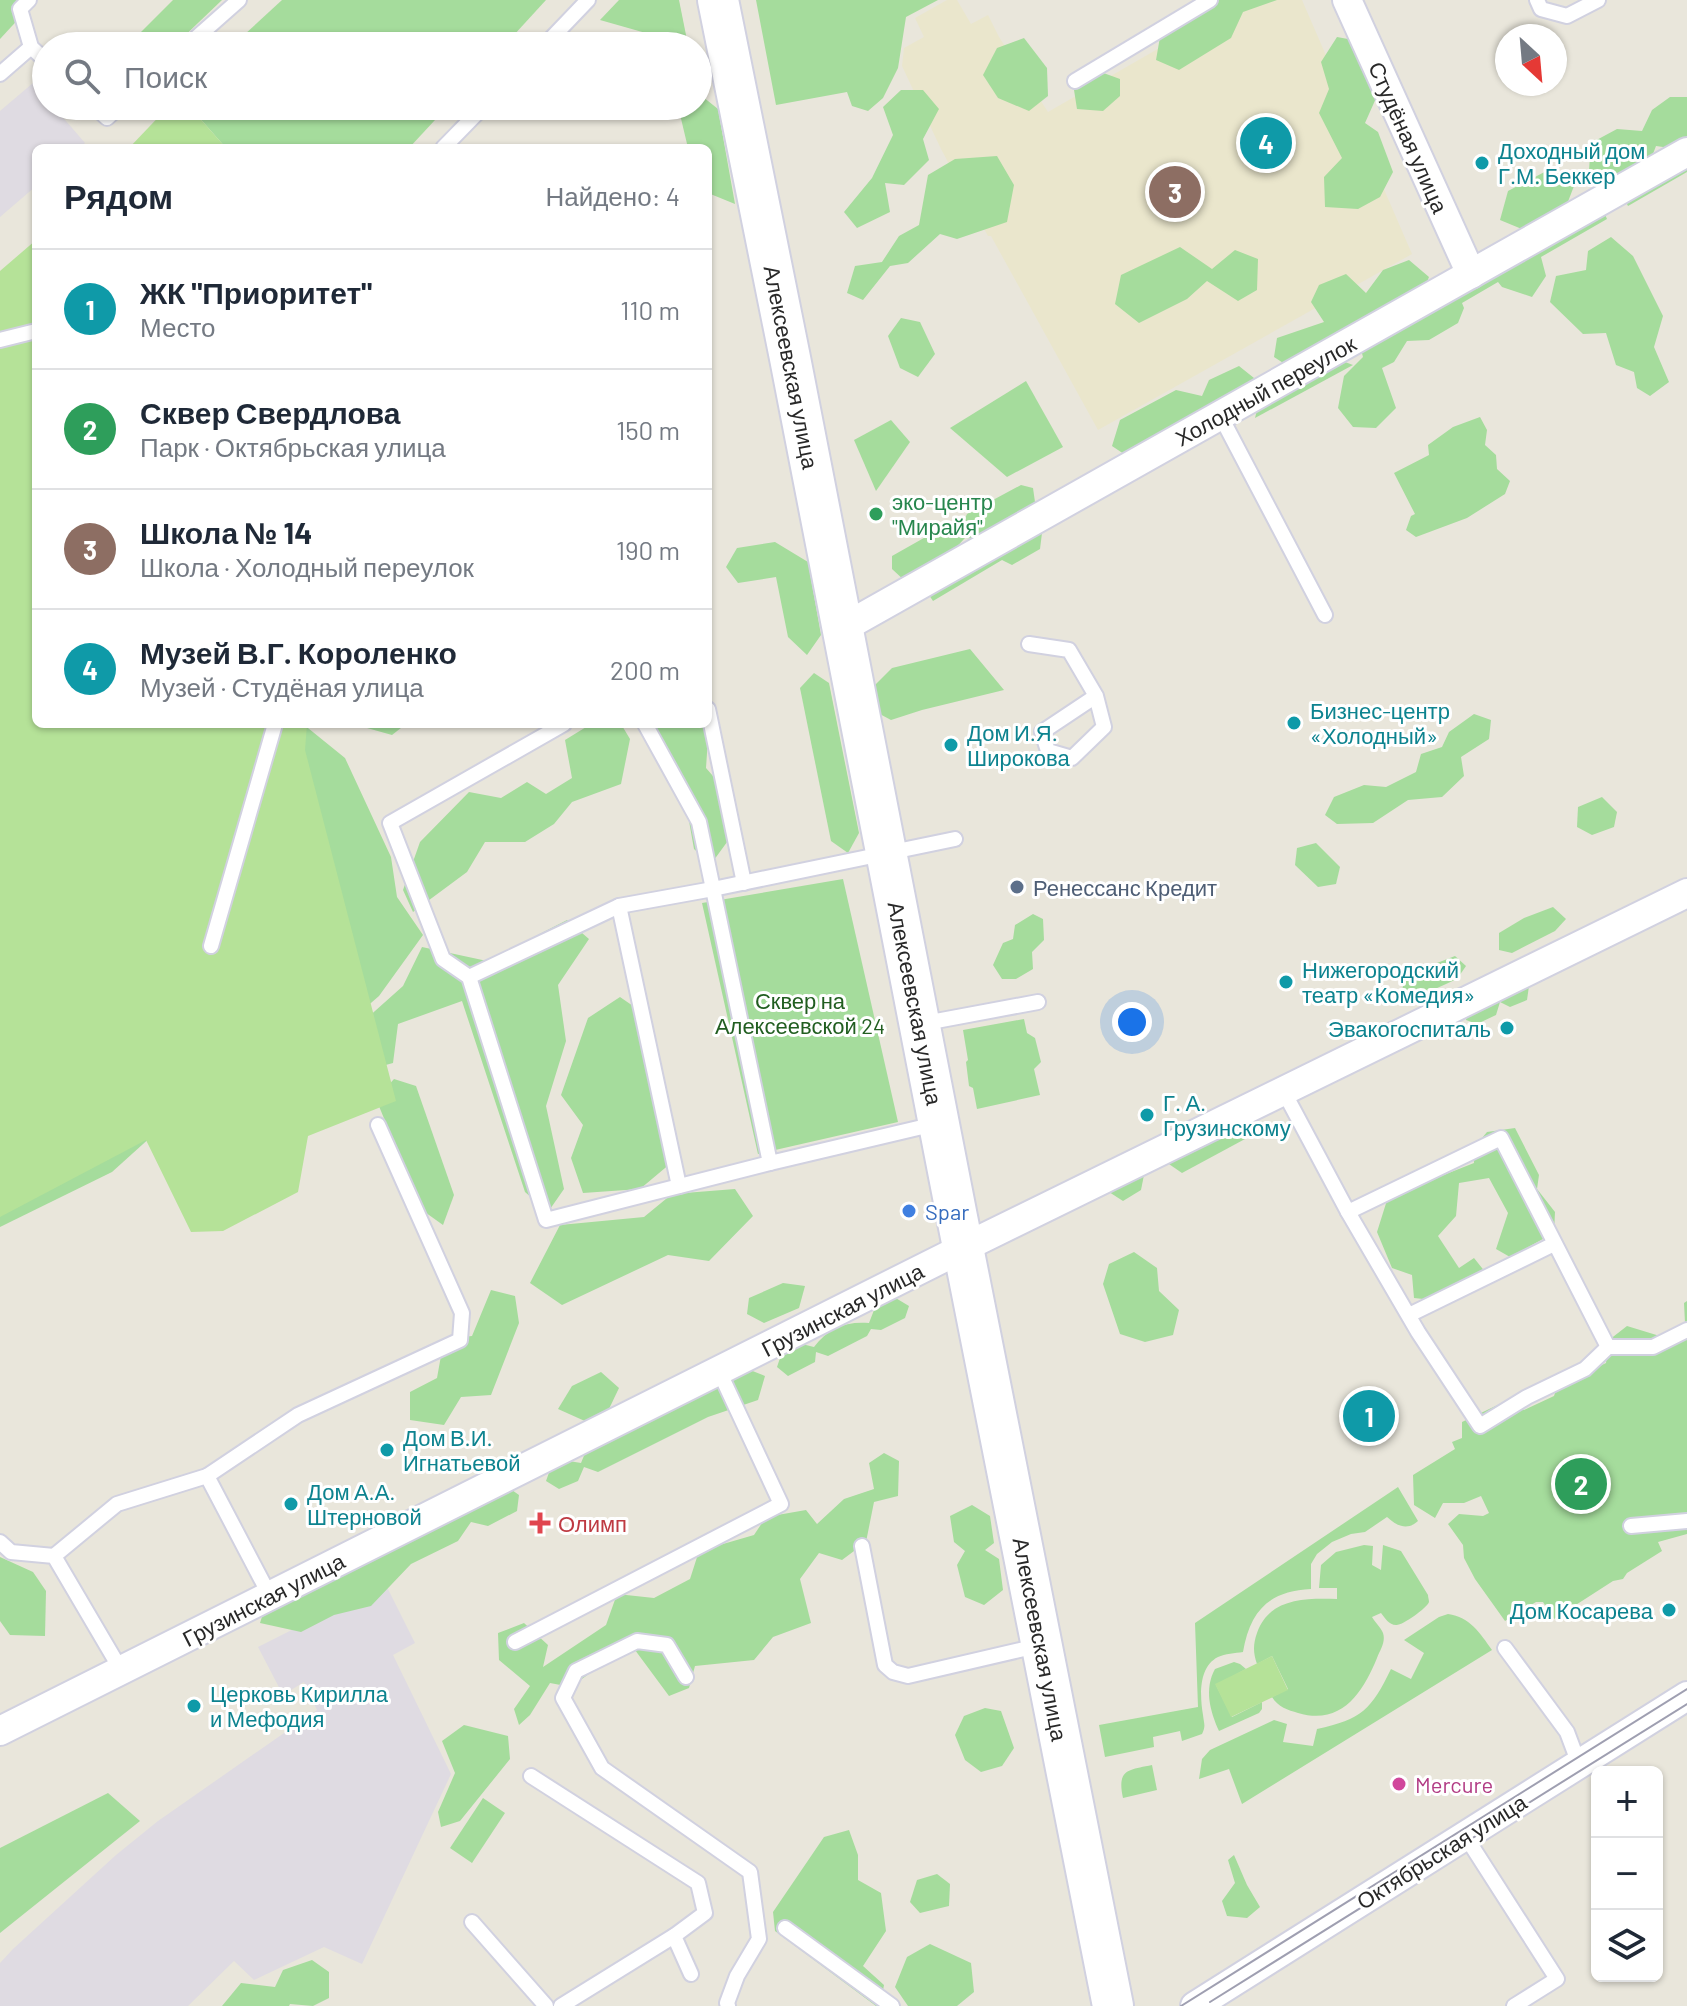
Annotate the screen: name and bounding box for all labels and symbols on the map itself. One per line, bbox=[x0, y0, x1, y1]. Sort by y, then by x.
north arrow bbox=[1495, 24, 1567, 96]
street label: Студёная улица bbox=[1363, 57, 1454, 218]
pin: 4 bbox=[1240, 113, 1292, 173]
place label: Доходный дом Г.М. Беккер bbox=[1498, 137, 1645, 189]
marker: Доходный дом Г.М. Беккер bbox=[1473, 154, 1491, 172]
pin: 3 bbox=[1149, 162, 1201, 222]
street label: Алексеевская улица bbox=[759, 263, 825, 472]
street label: Холодный переулок bbox=[1170, 329, 1361, 451]
place label: эко-центр "Мирайя" bbox=[892, 488, 993, 540]
marker: эко-центр "Мирайя" bbox=[867, 505, 885, 523]
place label: Бизнес-центр «Холодный» bbox=[1310, 697, 1450, 749]
marker: Бизнес-центр «Холодный» bbox=[1285, 714, 1303, 732]
place label: Дом И.Я. Широкова bbox=[967, 719, 1070, 771]
marker: Дом И.Я. Широкова bbox=[942, 736, 960, 754]
place label: Ренессанс Кредит bbox=[1033, 874, 1217, 901]
marker: Ренессанс Кредит bbox=[1008, 878, 1026, 896]
street label: Алексеевская улица bbox=[883, 899, 949, 1108]
place label: Нижегородский театр «Комедия» bbox=[1302, 956, 1475, 1008]
marker: Нижегородский театр «Комедия» bbox=[1277, 973, 1295, 991]
park label: Сквер на Алексеевской 24 bbox=[715, 987, 885, 1038]
your location bbox=[1112, 1002, 1152, 1042]
place label: Эвакогоспиталь bbox=[1328, 1015, 1491, 1041]
marker: Эвакогоспиталь bbox=[1498, 1019, 1516, 1037]
place label: Г. А. Грузинскому bbox=[1163, 1089, 1291, 1141]
marker: Г. А. Грузинскому bbox=[1138, 1106, 1156, 1124]
place label: Spar bbox=[925, 1198, 969, 1224]
marker: Spar bbox=[900, 1202, 918, 1220]
street label: Грузинская улица bbox=[757, 1257, 928, 1362]
pin: 1 bbox=[1343, 1386, 1395, 1446]
place label: Дом В.И. Игнатьевой bbox=[403, 1424, 520, 1475]
marker: Дом В.И. Игнатьевой bbox=[378, 1441, 396, 1459]
pin: 2 bbox=[1555, 1454, 1607, 1514]
place label: Дом А.А. Штерновой bbox=[307, 1478, 422, 1530]
marker: Дом А.А. Штерновой bbox=[282, 1495, 300, 1513]
place label: Олимп bbox=[558, 1510, 627, 1536]
marker: Олимп bbox=[529, 1512, 551, 1534]
street label: Алексеевская улица bbox=[1008, 1535, 1074, 1744]
street label: Грузинская улица bbox=[178, 1547, 349, 1652]
place label: Дом Косарева bbox=[1510, 1597, 1654, 1624]
marker: Дом Косарева bbox=[1660, 1601, 1678, 1619]
place label: Церковь Кирилла и Мефодия bbox=[210, 1680, 389, 1732]
marker: Церковь Кирилла и Мефодия bbox=[185, 1697, 203, 1715]
place label: Mercure bbox=[1415, 1771, 1493, 1797]
marker: Mercure bbox=[1390, 1775, 1408, 1793]
street label: Октябрьская улица bbox=[1351, 1788, 1532, 1915]

